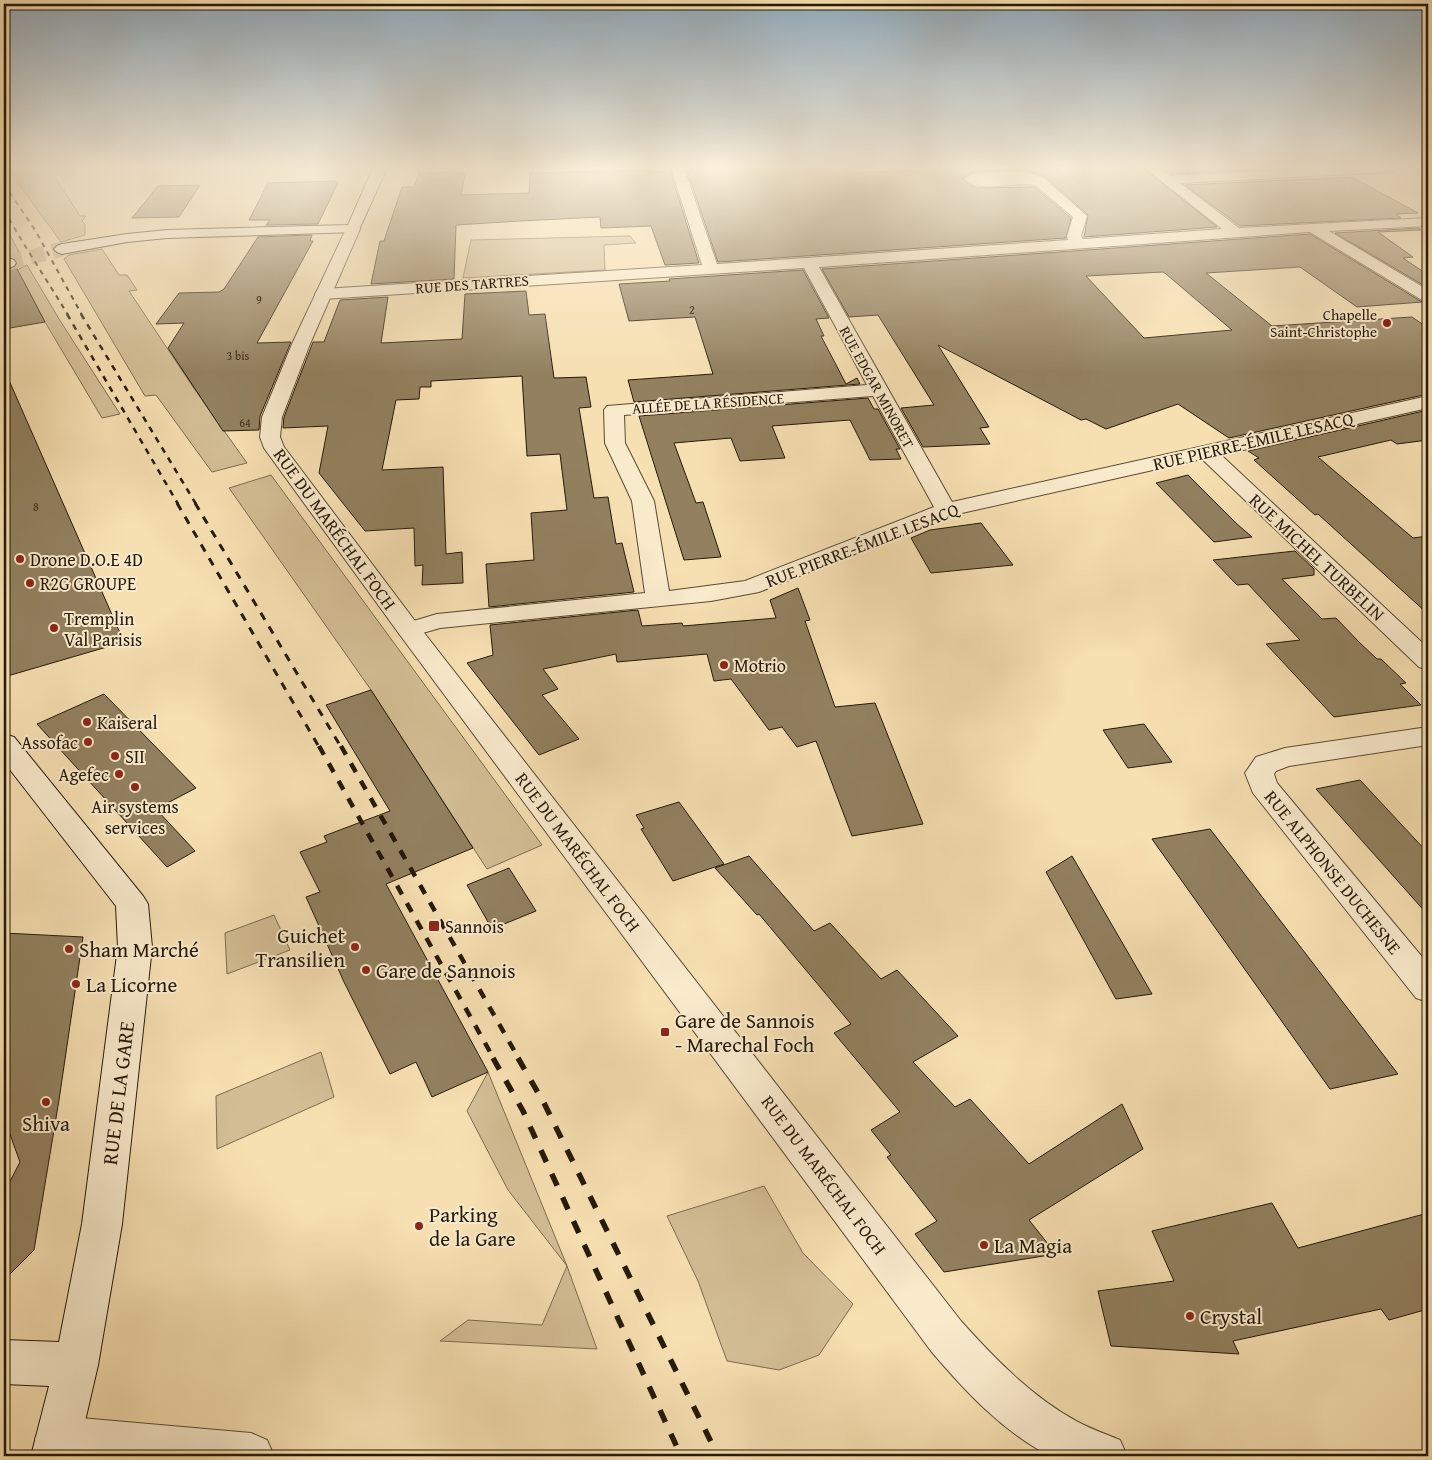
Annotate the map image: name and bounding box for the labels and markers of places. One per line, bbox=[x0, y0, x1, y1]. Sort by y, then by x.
place label: Chapelle Saint-Christophe bbox=[1270, 304, 1377, 342]
marker: Chapelle Saint-Christophe bbox=[1381, 317, 1393, 329]
place label: Drone D.O.E 4D bbox=[30, 546, 143, 573]
marker: Drone D.O.E 4D bbox=[14, 553, 26, 565]
place label: R2G GROUPE bbox=[40, 570, 136, 597]
marker: R2G GROUPE bbox=[24, 577, 36, 589]
place label: Tremplin Val Parisis bbox=[64, 605, 142, 653]
marker: Tremplin Val Parisis bbox=[48, 622, 60, 634]
place label: Motrio bbox=[734, 652, 786, 679]
marker: Motrio bbox=[718, 659, 730, 671]
place label: Kaiseral bbox=[97, 709, 158, 736]
marker: Kaiseral bbox=[81, 716, 93, 728]
place label: Assofac bbox=[21, 729, 78, 756]
marker: Assofac bbox=[82, 736, 94, 748]
place label: SII bbox=[125, 743, 145, 770]
marker: SII bbox=[109, 750, 121, 762]
place label: Agefec bbox=[58, 761, 109, 788]
marker: Agefec bbox=[113, 768, 125, 780]
marker: Air systems services bbox=[129, 781, 141, 793]
place label: Air systems services bbox=[91, 793, 179, 841]
place label: Sannois bbox=[445, 913, 504, 940]
marker: Sannois bbox=[427, 919, 441, 933]
place label: Guichet Transilien bbox=[255, 920, 346, 975]
place label: Sham Marché bbox=[79, 934, 199, 965]
marker: Guichet Transilien bbox=[349, 941, 361, 953]
marker: Sham Marché bbox=[63, 943, 75, 955]
place label: Gare de Sannois bbox=[376, 955, 516, 986]
marker: Gare de Sannois bbox=[360, 964, 372, 976]
place label: La Licorne bbox=[86, 969, 177, 1000]
marker: La Licorne bbox=[70, 978, 82, 990]
place label: Gare de Sannois - Marechal Foch bbox=[675, 1005, 815, 1060]
marker: Gare de Sannois - Marechal Foch bbox=[659, 1026, 671, 1038]
marker: Shiva bbox=[40, 1096, 52, 1108]
place label: Shiva bbox=[22, 1108, 70, 1139]
place label: Parking de la Gare bbox=[429, 1199, 516, 1254]
marker: Parking de la Gare bbox=[413, 1220, 425, 1232]
place label: La Magia bbox=[994, 1230, 1072, 1261]
marker: La Magia bbox=[978, 1239, 990, 1251]
place label: Crystal bbox=[1200, 1301, 1262, 1332]
marker: Crystal bbox=[1184, 1310, 1196, 1322]

